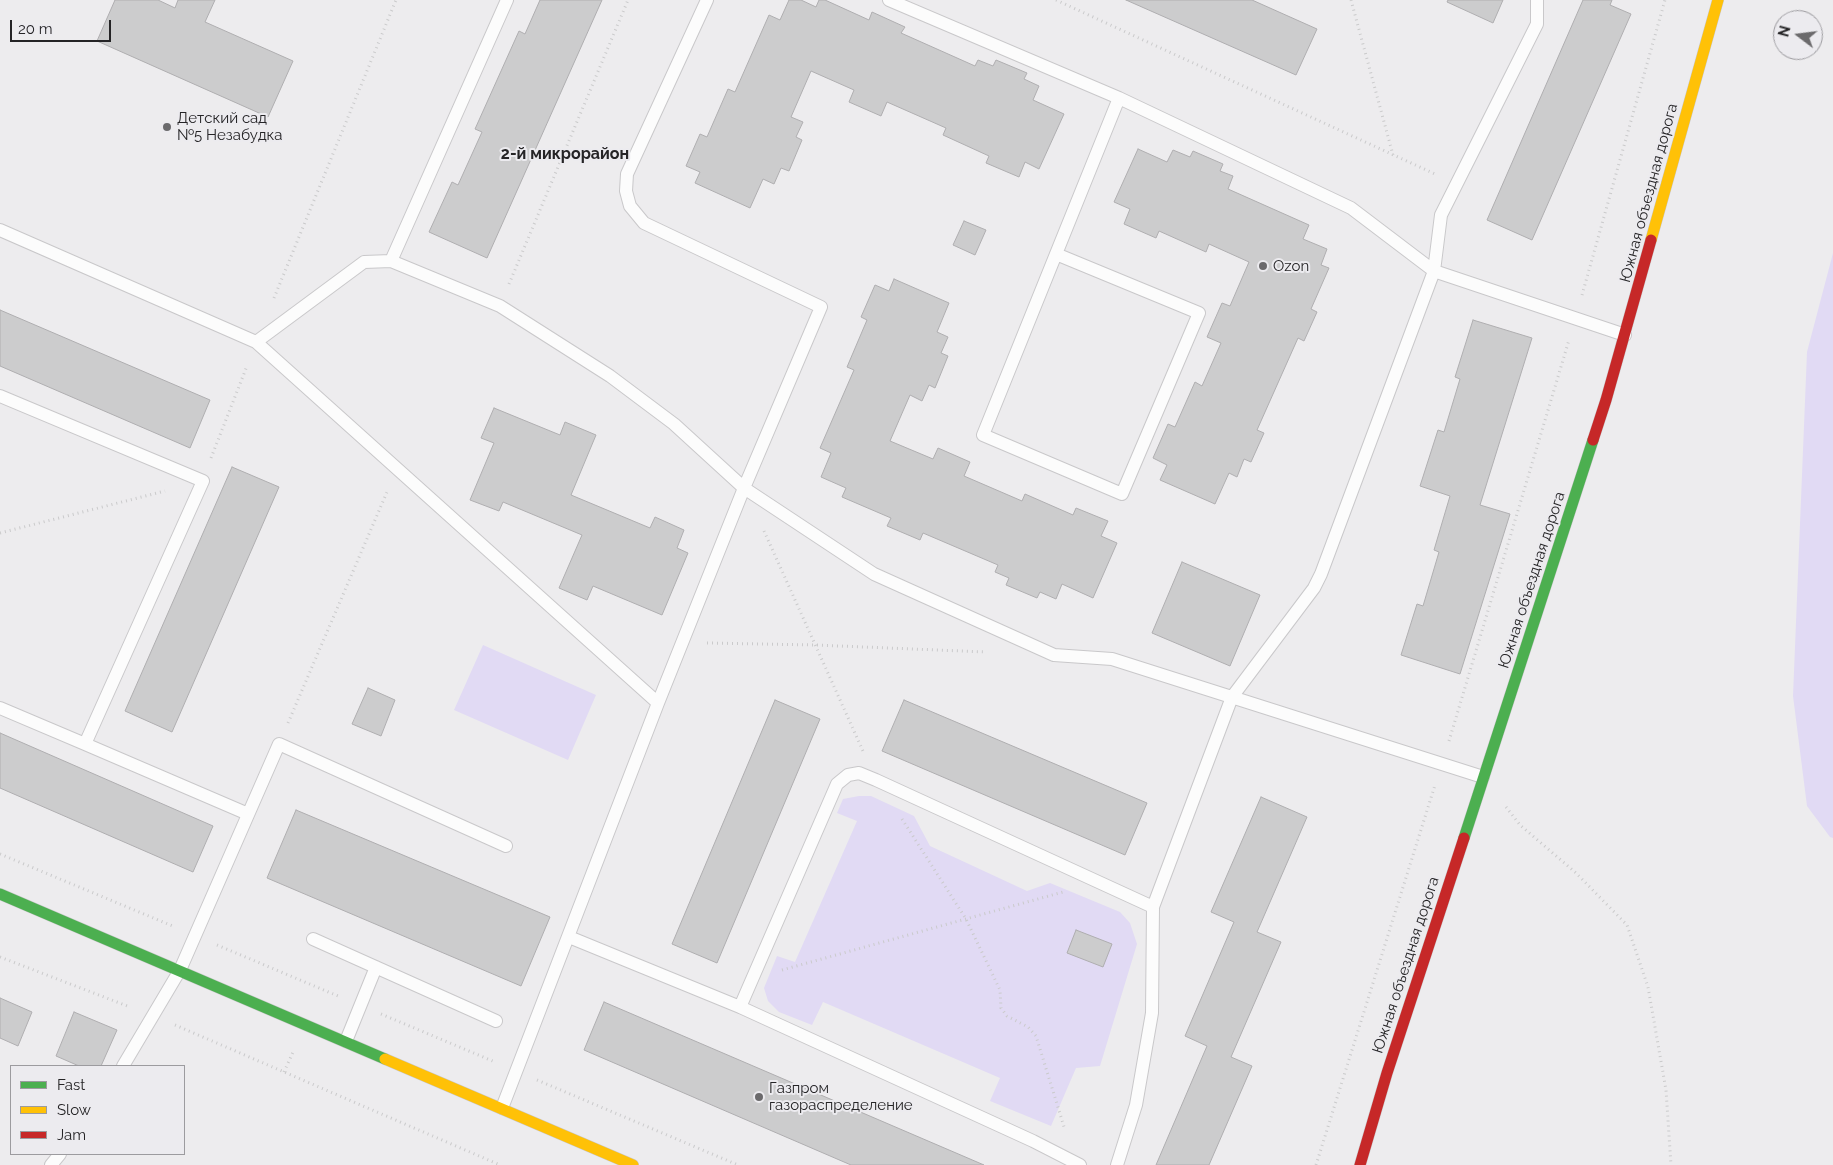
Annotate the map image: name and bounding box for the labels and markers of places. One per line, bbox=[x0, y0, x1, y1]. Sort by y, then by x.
place label: Детский сад №5 Незабудка bbox=[177, 109, 283, 144]
marker: Детский сад №5 Незабудка bbox=[161, 121, 173, 133]
place label: Ozon bbox=[1273, 257, 1309, 275]
marker: Ozon bbox=[1257, 260, 1269, 272]
place label: Газпром газораспределение bbox=[769, 1079, 913, 1114]
marker: Газпром газораспределение bbox=[753, 1091, 765, 1103]

